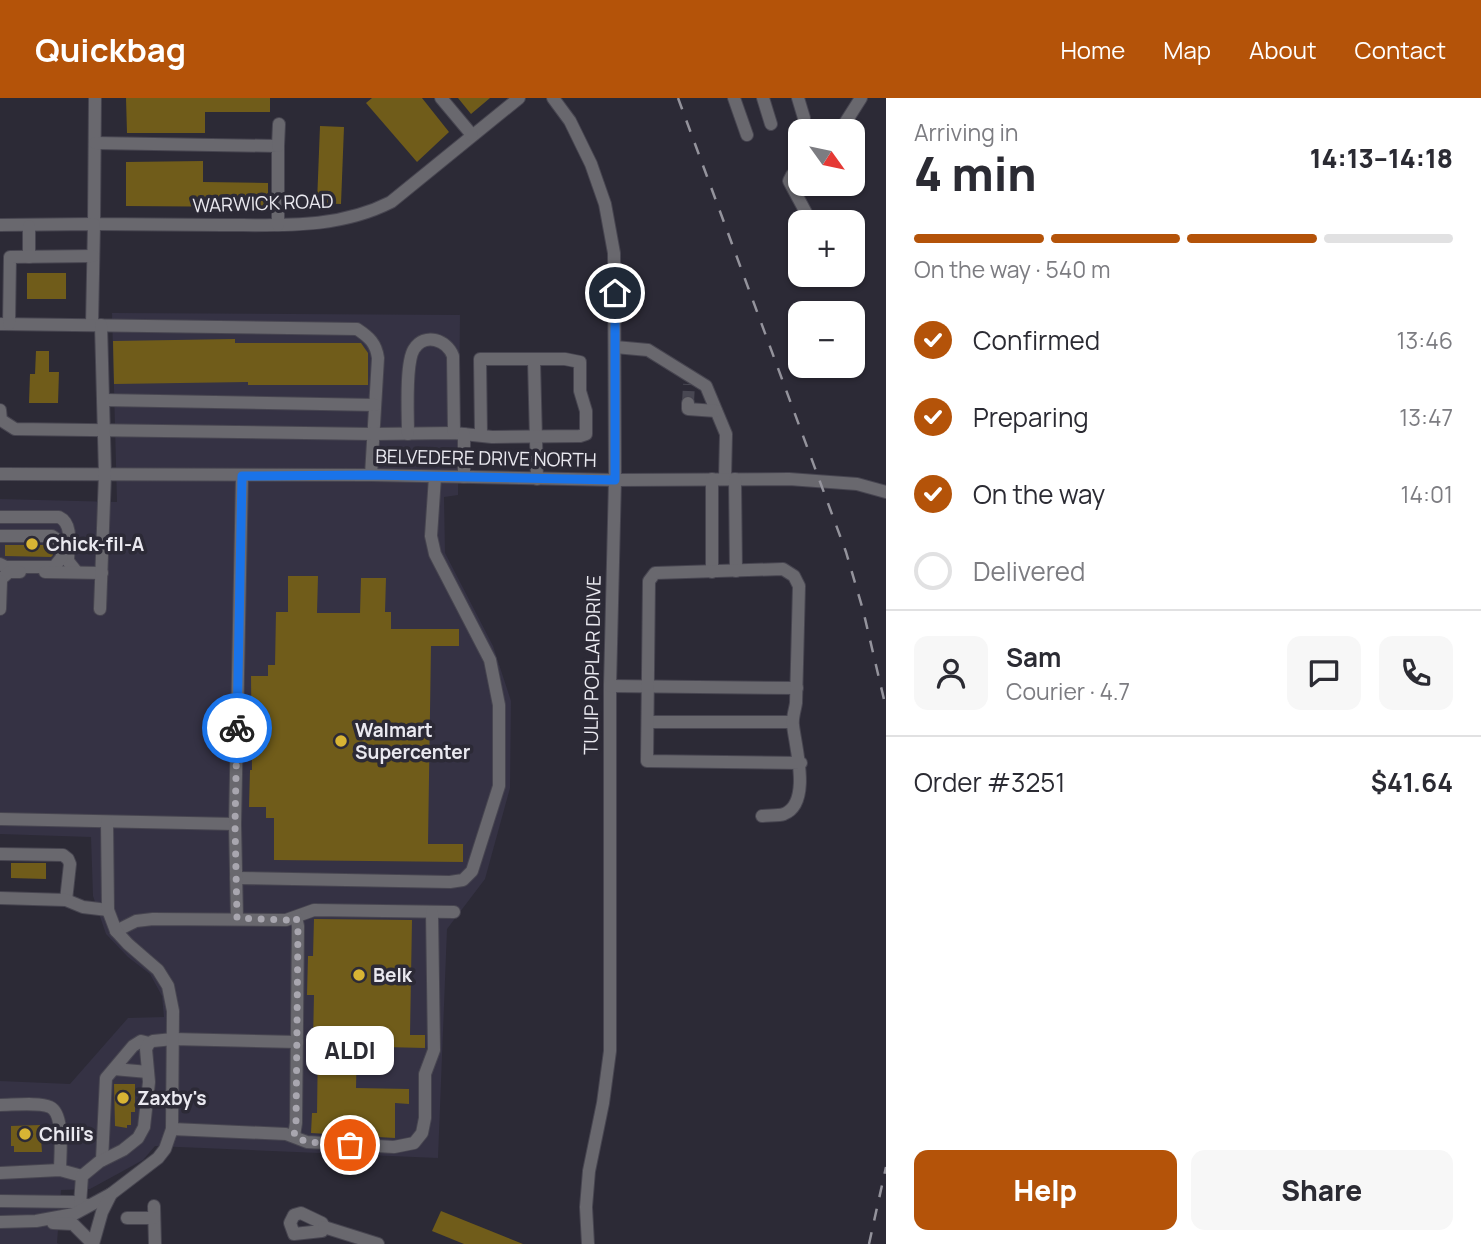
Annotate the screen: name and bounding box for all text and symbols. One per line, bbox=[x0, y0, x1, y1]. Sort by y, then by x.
text: Quickbag bbox=[35, 27, 186, 72]
text: Home bbox=[1060, 33, 1125, 66]
text: Map bbox=[1163, 33, 1211, 66]
text: About bbox=[1249, 33, 1317, 66]
text: Contact bbox=[1355, 33, 1446, 66]
text: Arriving in bbox=[914, 116, 1019, 148]
north arrow bbox=[788, 119, 864, 196]
map controls bbox=[788, 119, 865, 378]
text: 14:13–14:18 bbox=[1310, 140, 1453, 176]
text: 4 min bbox=[914, 142, 1037, 205]
street label: WARWICK ROAD bbox=[192, 188, 334, 218]
button: + bbox=[788, 210, 865, 287]
text: On the way · 540 m bbox=[914, 253, 1110, 285]
pin bbox=[585, 263, 645, 323]
icon: home bbox=[596, 274, 634, 312]
button: − bbox=[788, 301, 865, 378]
icon: check bbox=[914, 321, 952, 359]
text: Confirmed bbox=[973, 322, 1100, 358]
text: 13:46 bbox=[1397, 324, 1453, 356]
icon: check bbox=[914, 398, 952, 436]
text: Preparing bbox=[973, 399, 1089, 435]
text: 13:47 bbox=[1399, 401, 1453, 433]
street label: BELVEDERE DRIVE NORTH bbox=[375, 443, 597, 473]
icon: check bbox=[914, 475, 952, 513]
text: On the way bbox=[973, 476, 1105, 512]
text: 14:01 bbox=[1401, 478, 1453, 510]
place label: Chick-fil-A bbox=[46, 531, 145, 557]
marker: Chick-fil-A bbox=[24, 536, 40, 552]
text: Delivered bbox=[973, 553, 1085, 589]
street label: TULIP POPLAR DRIVE bbox=[577, 575, 607, 755]
button: person bbox=[914, 636, 988, 710]
button: chat bbox=[1287, 636, 1361, 710]
button: phone bbox=[1379, 636, 1453, 710]
text: Sam bbox=[1006, 639, 1061, 675]
text: Courier · 4.7 bbox=[1006, 675, 1130, 707]
courier bbox=[202, 693, 272, 763]
icon: bike bbox=[218, 709, 256, 747]
place label: Walmart Supercenter bbox=[355, 717, 471, 765]
marker: Walmart Supercenter bbox=[333, 733, 349, 749]
text: Order #3251 bbox=[914, 764, 1065, 800]
text: $41.64 bbox=[1371, 764, 1453, 800]
place label: Belk bbox=[373, 962, 413, 988]
marker: Belk bbox=[351, 967, 367, 983]
callout: ALDI bbox=[306, 1026, 394, 1075]
text: ALDI bbox=[324, 1034, 376, 1066]
place label: Zaxby's bbox=[137, 1085, 206, 1111]
marker: Zaxby's bbox=[115, 1090, 131, 1106]
pin bbox=[320, 1115, 380, 1175]
place label: Chili's bbox=[39, 1121, 94, 1147]
marker: Chili's bbox=[17, 1126, 33, 1142]
icon: bag bbox=[331, 1126, 369, 1164]
button: Help bbox=[914, 1150, 1177, 1230]
button: Share bbox=[1191, 1150, 1453, 1230]

